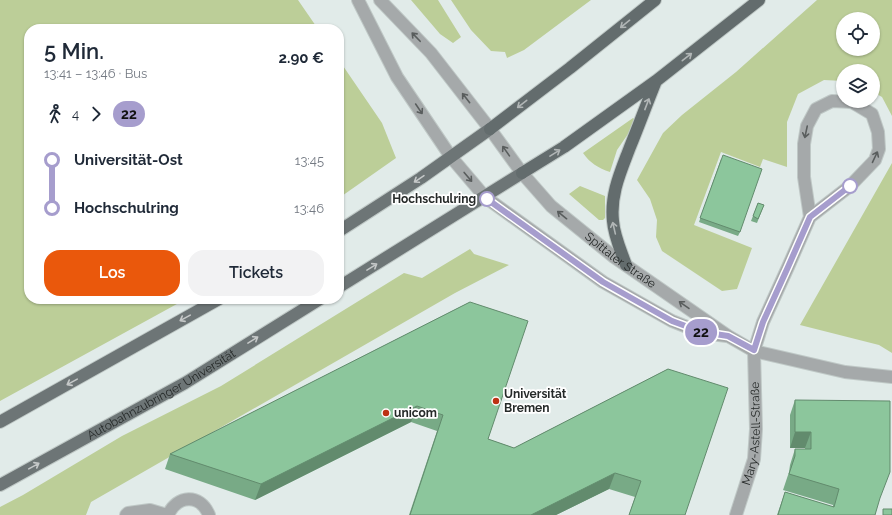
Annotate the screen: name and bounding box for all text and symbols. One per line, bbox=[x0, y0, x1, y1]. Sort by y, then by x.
map controls bbox=[836, 12, 880, 108]
button: locate bbox=[836, 12, 880, 56]
one-way arrow bbox=[619, 20, 630, 29]
one-way arrow bbox=[412, 33, 421, 43]
text: 5 Min. bbox=[44, 38, 104, 64]
text: 2.90 € bbox=[279, 49, 324, 67]
one-way arrow bbox=[681, 53, 692, 61]
button: layers bbox=[836, 64, 880, 108]
text: 13:41 – 13:46 · Bus bbox=[44, 66, 147, 81]
one-way arrow bbox=[462, 93, 471, 104]
one-way arrow bbox=[517, 99, 527, 108]
one-way arrow bbox=[643, 99, 651, 111]
icon: walk bbox=[44, 103, 66, 125]
icon: forward bbox=[85, 103, 107, 125]
one-way arrow bbox=[415, 104, 423, 115]
text: 22 bbox=[121, 106, 137, 122]
text: 4 bbox=[72, 107, 79, 122]
one-way arrow bbox=[802, 125, 810, 138]
one-way arrow bbox=[502, 146, 510, 157]
one-way arrow bbox=[549, 148, 561, 156]
text: Universität-Ost bbox=[74, 151, 183, 169]
one-way arrow bbox=[872, 151, 879, 163]
text: 13:45 bbox=[295, 153, 324, 168]
one-way arrow bbox=[464, 172, 473, 182]
one-way arrow bbox=[414, 175, 425, 183]
unlabelled marker bbox=[842, 178, 858, 194]
marker: Hochschulring bbox=[479, 191, 495, 207]
place label: Hochschulring bbox=[392, 192, 476, 206]
text: Hochschulring bbox=[74, 199, 179, 217]
text: 13:46 bbox=[294, 201, 324, 216]
one-way arrow bbox=[557, 211, 568, 219]
one-way arrow bbox=[610, 222, 618, 235]
street label: Spittaler Straße bbox=[582, 229, 659, 291]
button: Los bbox=[44, 250, 180, 296]
button: Tickets bbox=[188, 250, 324, 296]
one-way arrow bbox=[366, 262, 378, 270]
one-way arrow bbox=[679, 301, 690, 309]
one-way arrow bbox=[179, 315, 191, 322]
line badge: 22 bbox=[683, 319, 719, 345]
text: 22 bbox=[693, 324, 709, 340]
one-way arrow bbox=[247, 336, 259, 344]
street label: Autobahnzubringer Universität bbox=[85, 346, 238, 443]
one-way arrow bbox=[66, 378, 78, 386]
street label: Mary-Astell-Straße bbox=[739, 382, 763, 487]
place label: Universität Bremen bbox=[504, 387, 567, 415]
marker: Universität Bremen bbox=[491, 396, 501, 406]
place label: unicom bbox=[394, 406, 437, 420]
marker: unicom bbox=[381, 408, 391, 418]
one-way arrow bbox=[28, 462, 40, 470]

